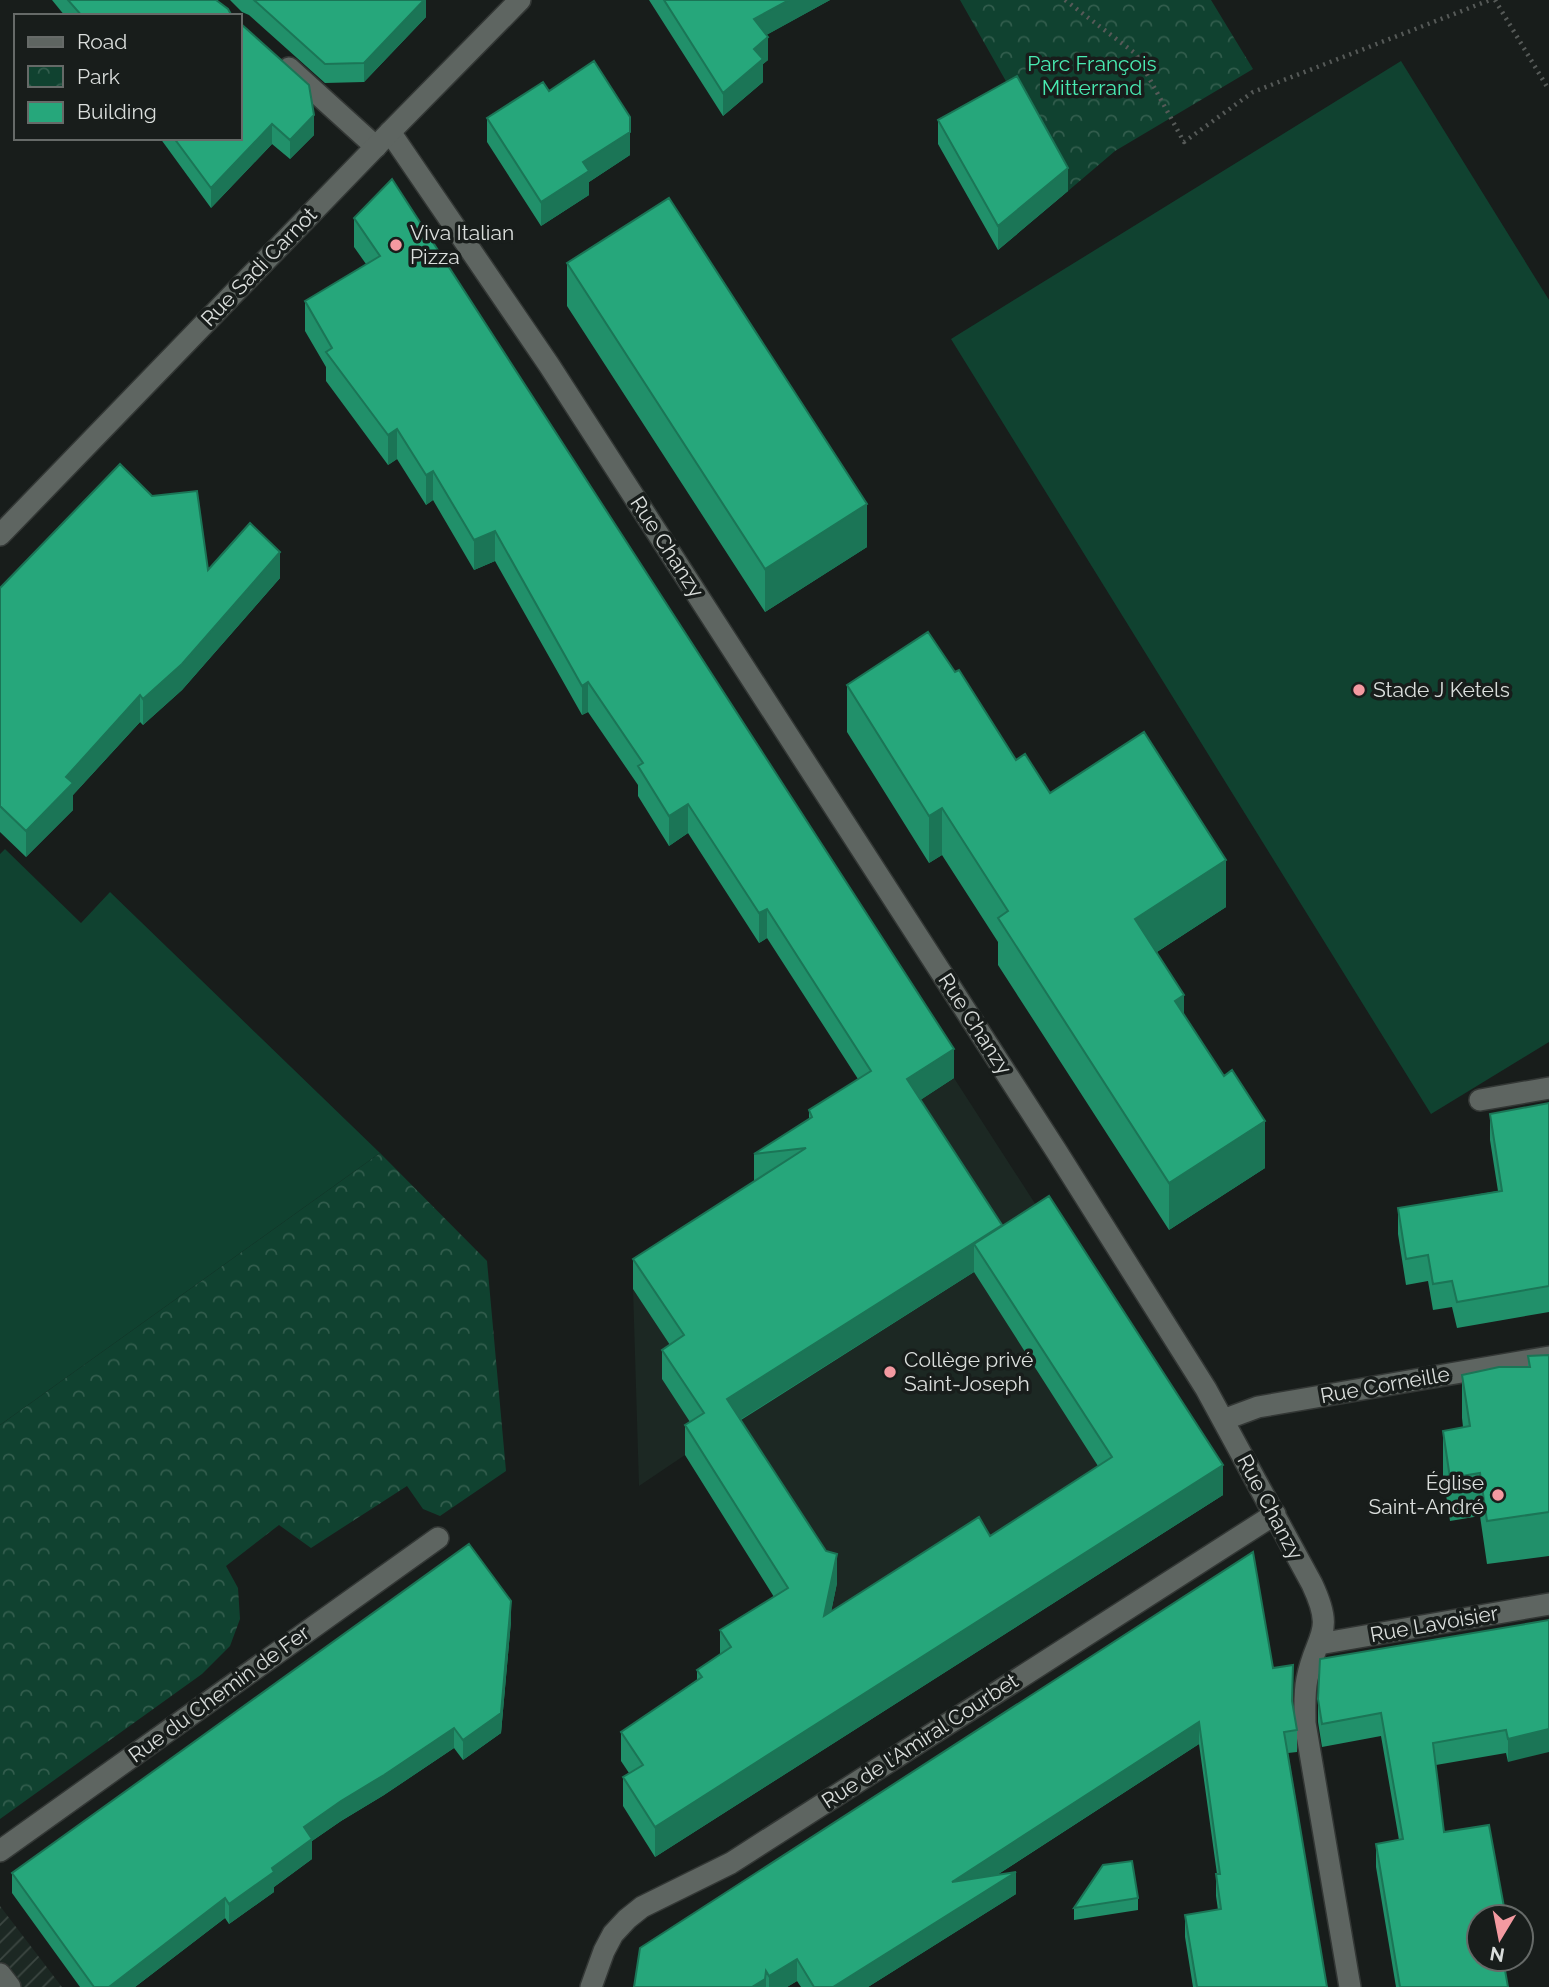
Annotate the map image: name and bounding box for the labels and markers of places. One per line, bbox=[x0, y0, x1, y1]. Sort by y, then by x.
place label: Viva Italian Pizza bbox=[410, 220, 514, 269]
marker: Viva Italian Pizza bbox=[388, 237, 404, 253]
place label: Stade J Ketels bbox=[1373, 677, 1510, 702]
marker: Stade J Ketels bbox=[1351, 682, 1367, 698]
place label: Collège privé Saint-Joseph bbox=[904, 1347, 1033, 1396]
marker: Collège privé Saint-Joseph bbox=[882, 1364, 898, 1380]
place label: Église Saint-André bbox=[1368, 1470, 1484, 1519]
marker: Église Saint-André bbox=[1490, 1487, 1506, 1503]

